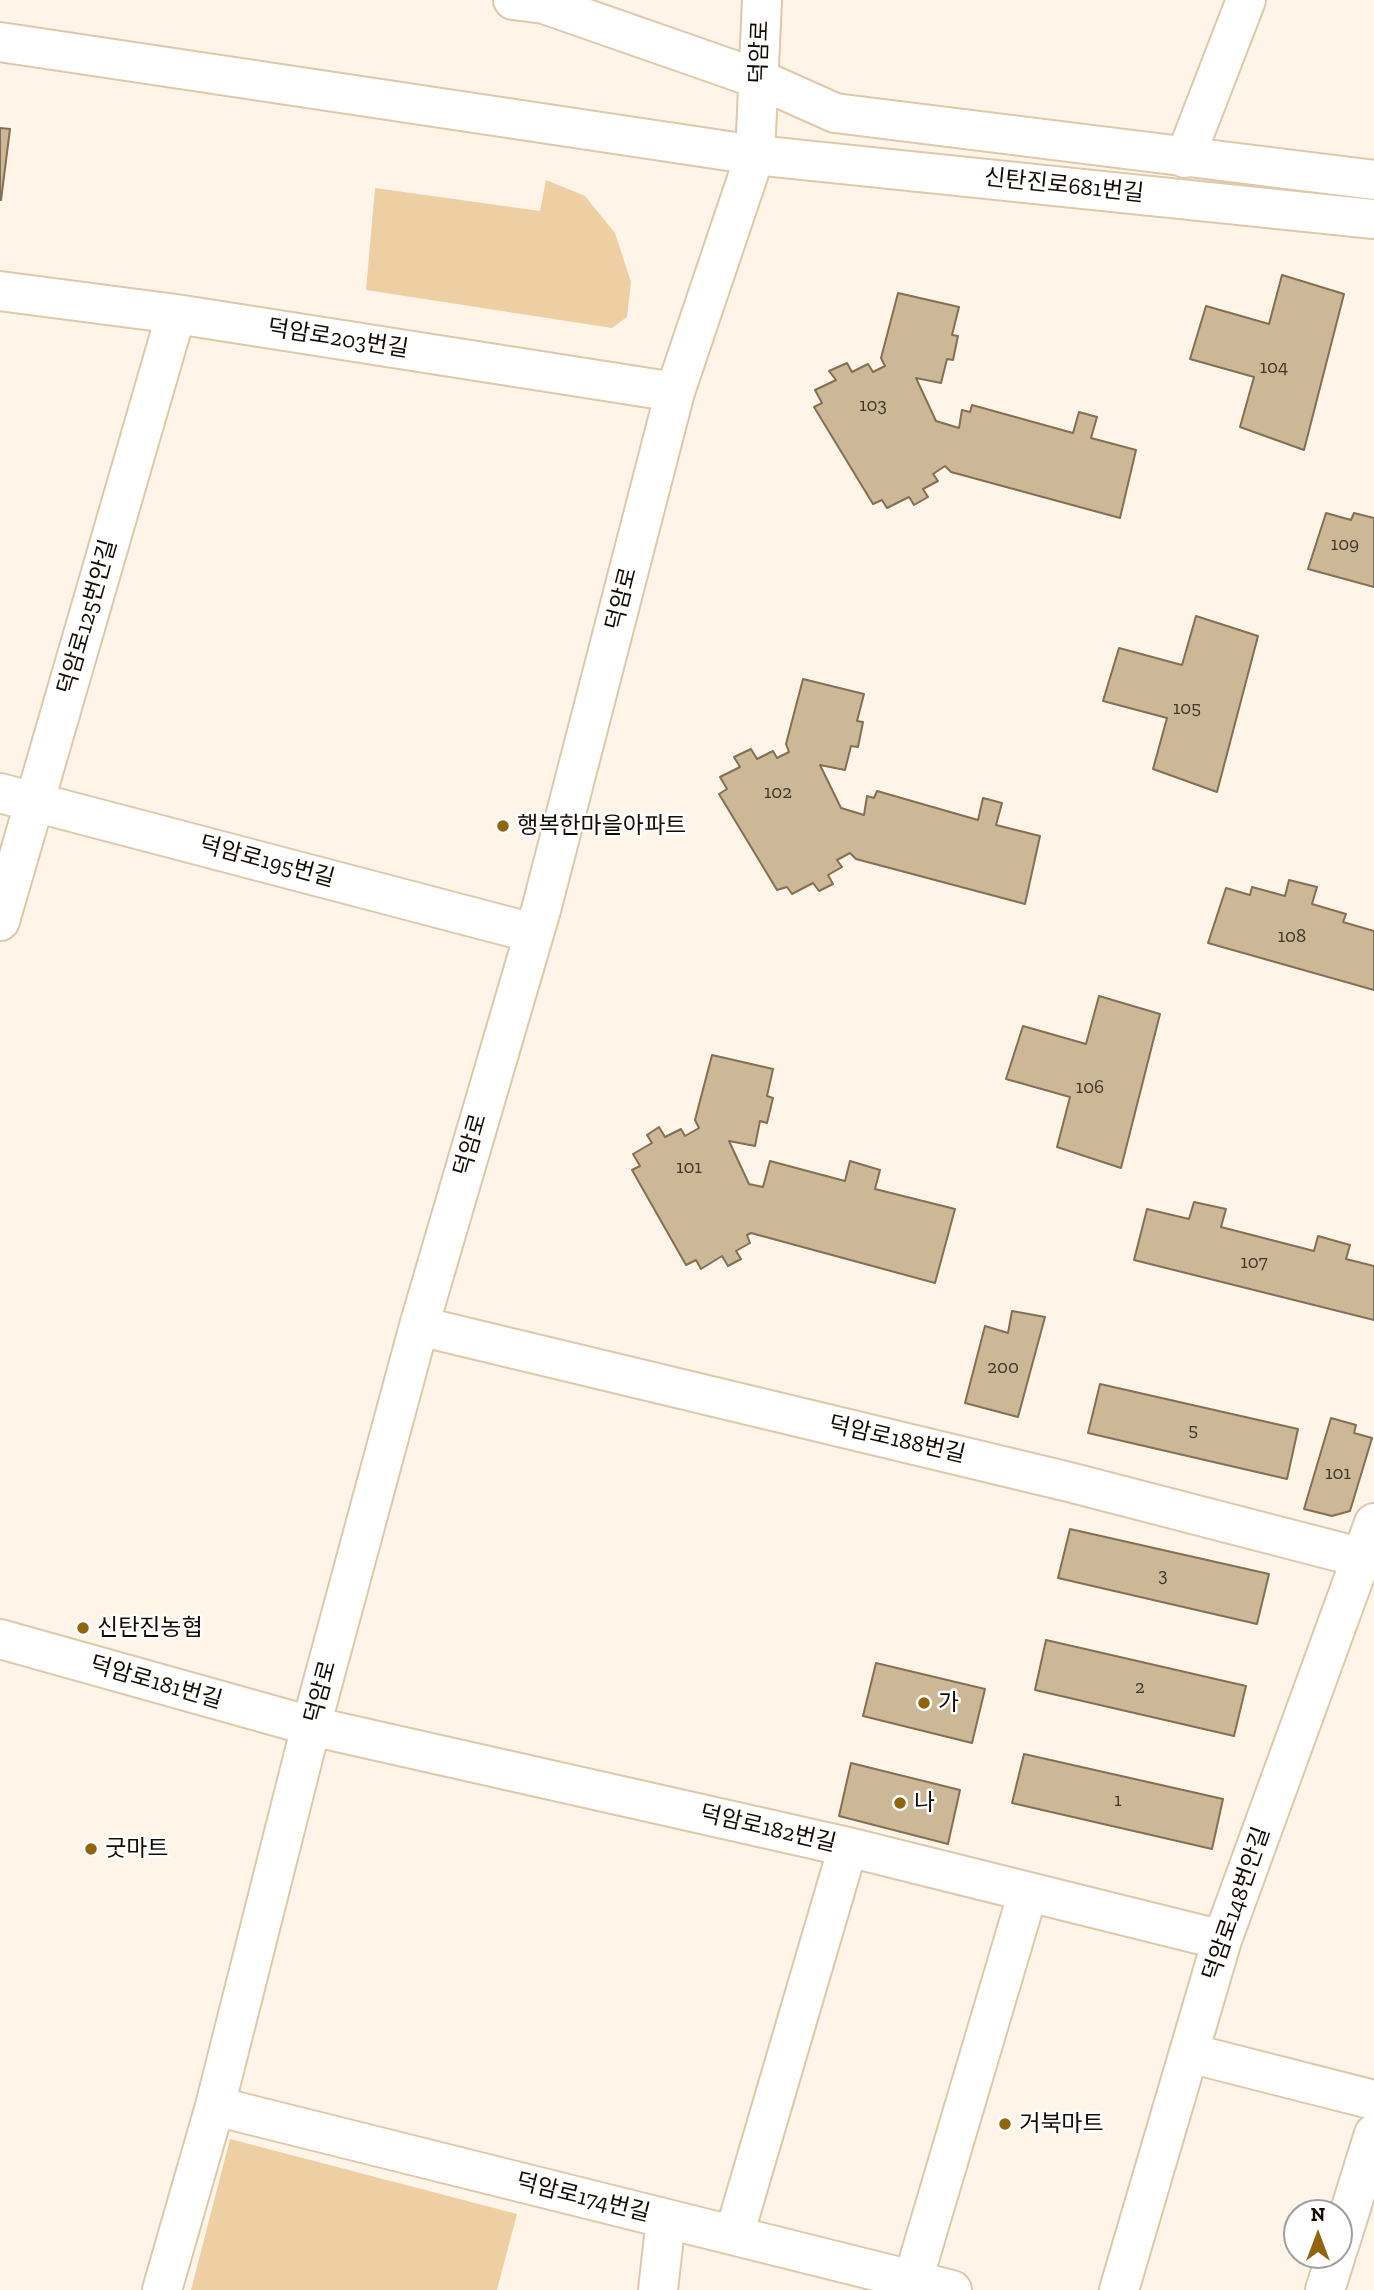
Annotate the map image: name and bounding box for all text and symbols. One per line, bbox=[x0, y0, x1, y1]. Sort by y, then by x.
street label: 덕암로 bbox=[745, 20, 775, 84]
street label: 신탄진로681번길 bbox=[983, 164, 1145, 208]
street label: 덕암로203번길 bbox=[266, 314, 410, 364]
house number: 104 bbox=[1260, 357, 1288, 379]
house number: 103 bbox=[859, 395, 887, 417]
house number: 109 bbox=[1331, 534, 1359, 556]
street label: 덕암로125번안길 bbox=[53, 537, 123, 697]
street label: 덕암로 bbox=[601, 565, 643, 633]
house number: 105 bbox=[1173, 698, 1201, 720]
house number: 102 bbox=[764, 782, 792, 804]
place label: 행복한마을아파트 bbox=[517, 812, 686, 840]
marker: 행복한마을아파트 bbox=[495, 818, 511, 834]
street label: 덕암로195번길 bbox=[196, 831, 338, 893]
house number: 108 bbox=[1278, 926, 1306, 948]
house number: 106 bbox=[1076, 1077, 1104, 1099]
street label: 덕암로 bbox=[449, 1111, 493, 1179]
house number: 101 bbox=[676, 1157, 702, 1179]
house number: 107 bbox=[1240, 1252, 1268, 1274]
house number: 200 bbox=[987, 1357, 1019, 1379]
street label: 덕암로188번길 bbox=[826, 1411, 968, 1469]
house number: 5 bbox=[1188, 1420, 1198, 1442]
house number: 101 bbox=[1325, 1463, 1351, 1485]
house number: 3 bbox=[1158, 1565, 1168, 1587]
place label: 신탄진농협 bbox=[97, 1614, 203, 1642]
marker: 신탄진농협 bbox=[75, 1620, 91, 1636]
street label: 덕암로181번길 bbox=[87, 1651, 225, 1715]
street label: 덕암로 bbox=[299, 1658, 343, 1726]
house number: 2 bbox=[1135, 1677, 1145, 1699]
place label: 가 bbox=[938, 1689, 959, 1717]
marker: 가 bbox=[916, 1695, 932, 1711]
place label: 나 bbox=[914, 1789, 935, 1817]
house number: 1 bbox=[1114, 1790, 1122, 1812]
marker: 나 bbox=[892, 1795, 908, 1811]
street label: 덕암로182번길 bbox=[697, 1800, 839, 1858]
street label: 덕암로148번안길 bbox=[1198, 1824, 1276, 1984]
place label: 굿마트 bbox=[105, 1835, 168, 1863]
marker: 굿마트 bbox=[83, 1841, 99, 1857]
place label: 거북마트 bbox=[1019, 2110, 1104, 2138]
marker: 거북마트 bbox=[997, 2116, 1013, 2132]
street label: 덕암로174번길 bbox=[513, 2168, 653, 2228]
north arrow bbox=[1283, 2199, 1353, 2269]
text: N bbox=[1311, 2203, 1325, 2226]

